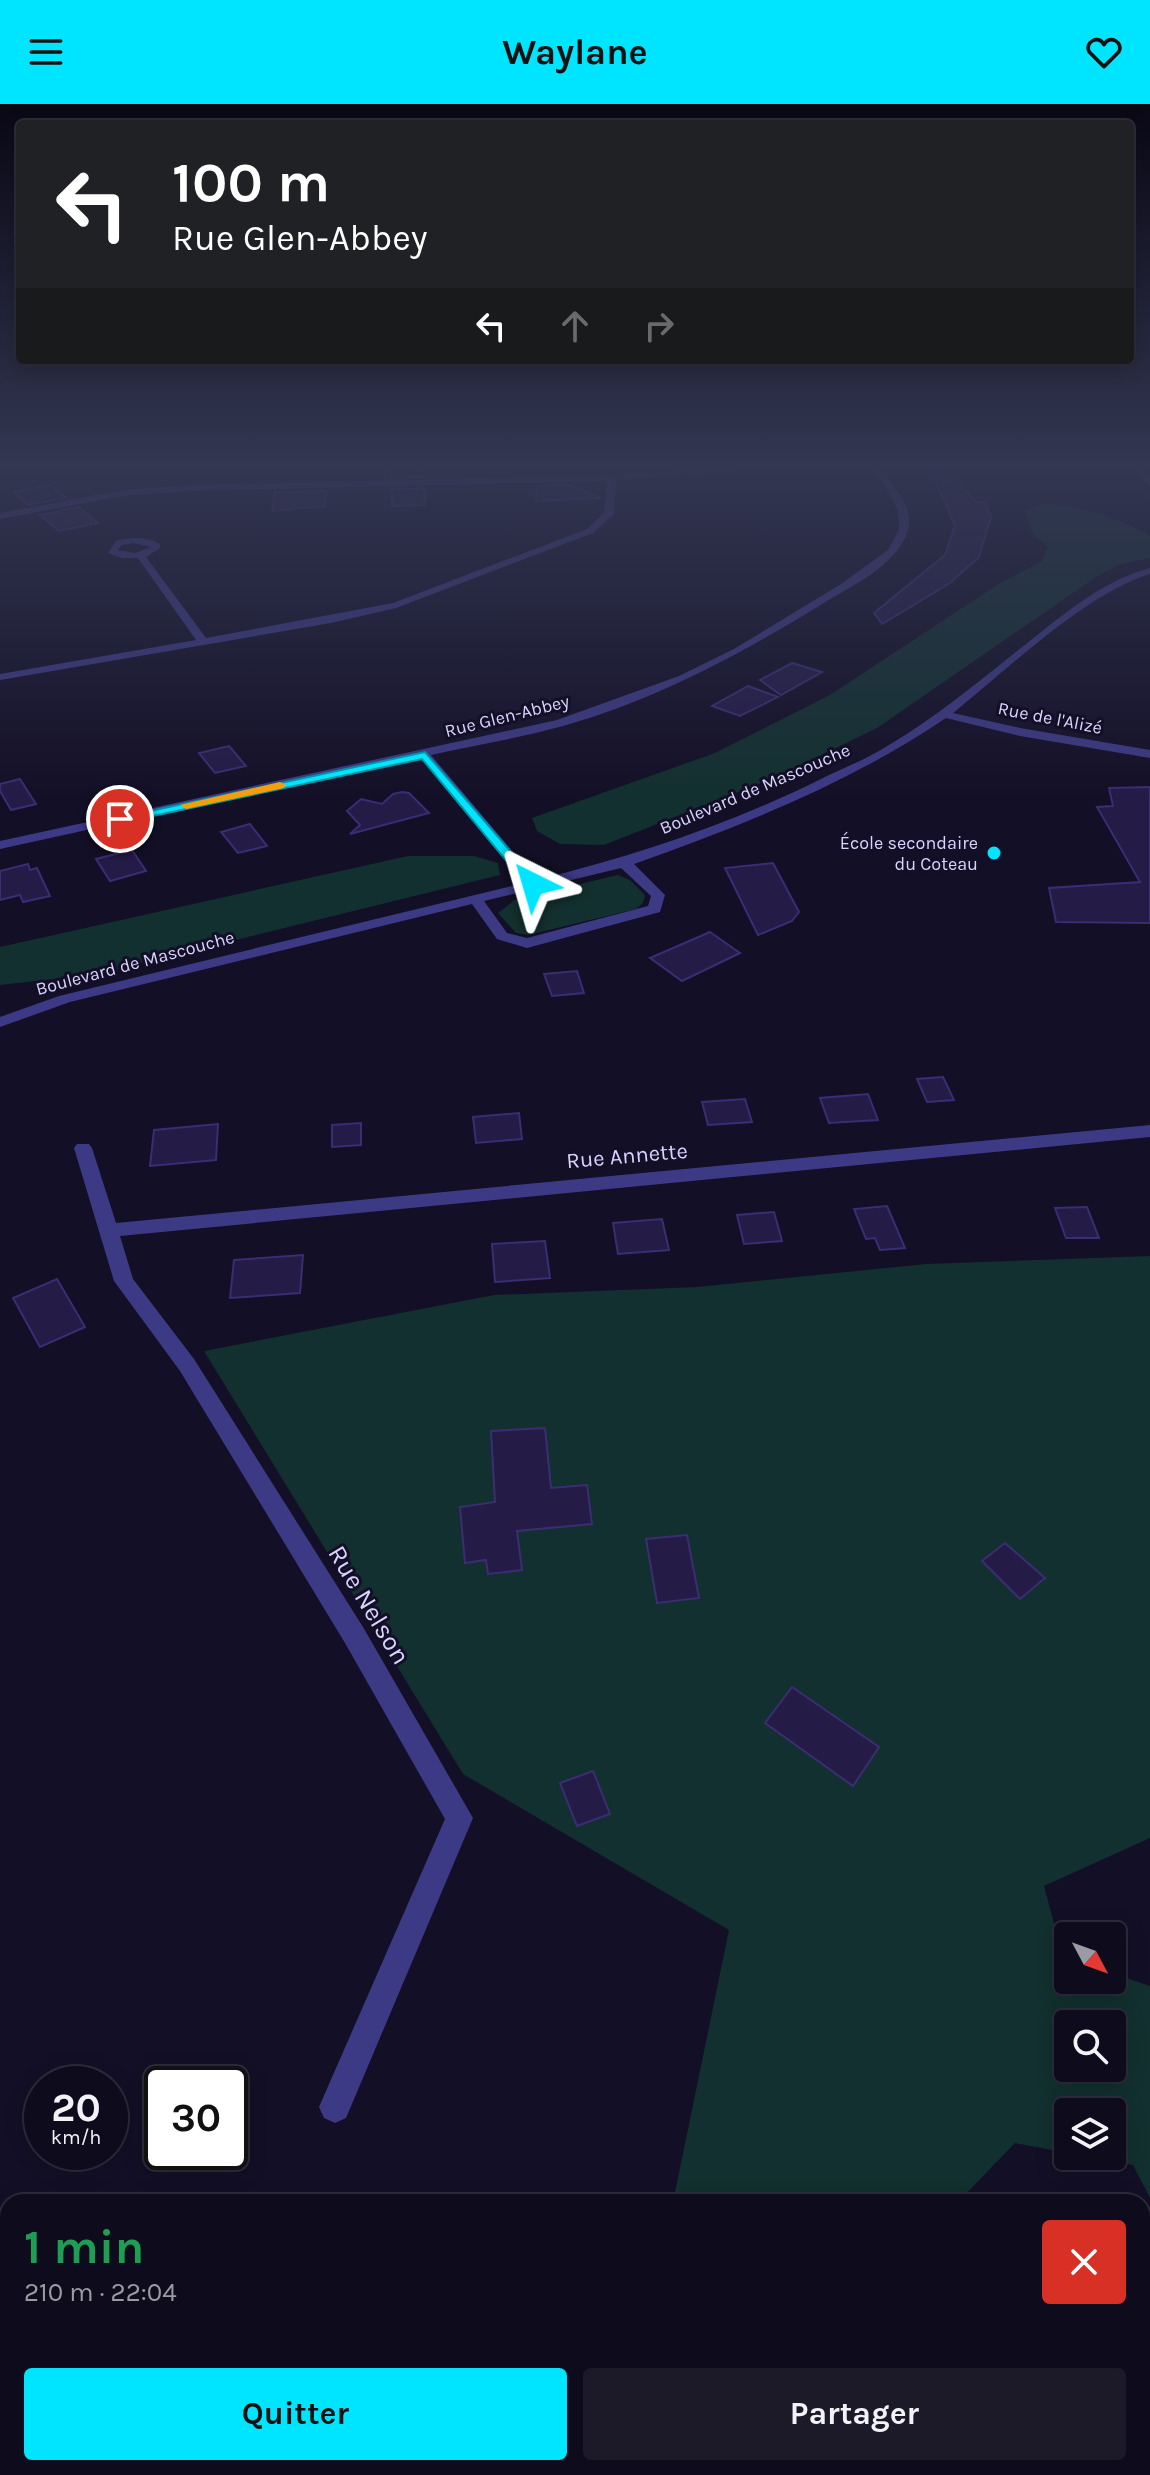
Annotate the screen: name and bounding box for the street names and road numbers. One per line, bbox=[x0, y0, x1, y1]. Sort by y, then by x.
street label: Rue Glen-Abbey bbox=[442, 690, 572, 742]
street label: Rue de l'Alizé bbox=[996, 697, 1104, 739]
street label: Boulevard de Mascouche bbox=[656, 739, 854, 839]
street label: Boulevard de Mascouche bbox=[33, 926, 237, 1000]
street label: Rue Annette bbox=[565, 1138, 689, 1174]
street label: Rue Nelson bbox=[321, 1540, 417, 1670]

